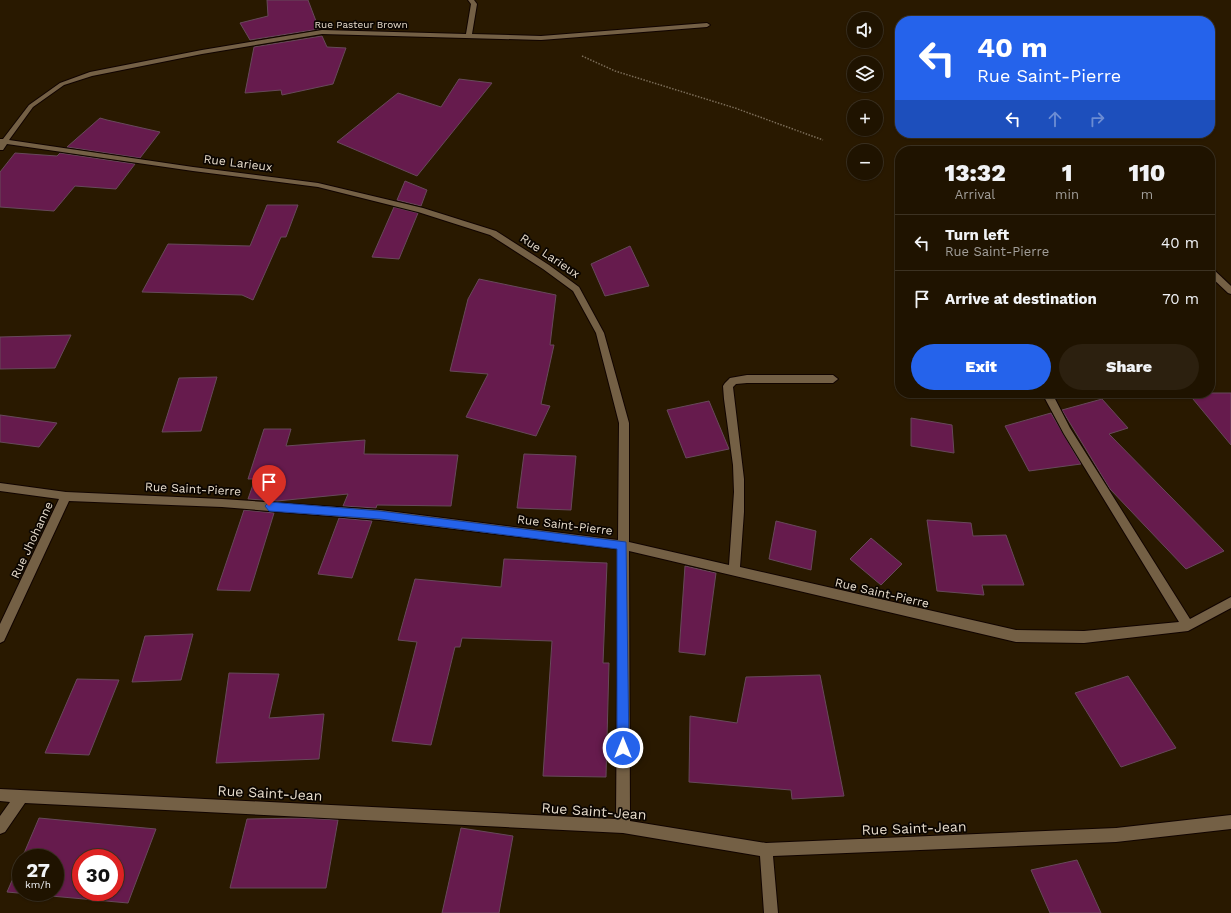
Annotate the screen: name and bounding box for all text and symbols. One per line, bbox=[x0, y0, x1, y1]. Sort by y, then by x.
map controls bbox=[847, 12, 883, 180]
button: sound bbox=[847, 12, 883, 48]
street label: Rue Pasteur Brown bbox=[314, 19, 408, 30]
text: 40 m bbox=[977, 31, 1047, 64]
icon: left bbox=[911, 32, 963, 84]
button: layers bbox=[847, 56, 883, 92]
text: Rue Saint-Pierre bbox=[977, 65, 1121, 86]
button: + bbox=[847, 100, 883, 136]
icon: left bbox=[1002, 108, 1024, 130]
icon: ahead bbox=[1044, 108, 1066, 130]
icon: right bbox=[1086, 108, 1108, 130]
button: − bbox=[847, 144, 883, 180]
street label: Rue Larieux bbox=[203, 152, 273, 174]
text: 13:32 bbox=[944, 159, 1006, 187]
text: 1 bbox=[1062, 159, 1072, 187]
text: 110 bbox=[1128, 159, 1166, 187]
text: Arrival bbox=[955, 187, 995, 202]
text: min bbox=[1055, 187, 1079, 202]
text: m bbox=[1141, 187, 1153, 202]
text: Turn left bbox=[945, 226, 1009, 244]
street label: Rue Larieux bbox=[517, 231, 583, 281]
icon: left bbox=[911, 232, 933, 254]
text: 40 m bbox=[1161, 234, 1199, 252]
text: Rue Saint-Pierre bbox=[945, 244, 1049, 259]
icon: arrive bbox=[911, 288, 933, 310]
text: Arrive at destination bbox=[945, 290, 1097, 308]
text: 70 m bbox=[1162, 290, 1199, 308]
button: Exit bbox=[911, 344, 1051, 390]
button: Share bbox=[1059, 344, 1199, 390]
pin bbox=[252, 465, 286, 506]
icon: arrive bbox=[258, 471, 280, 493]
street label: Rue Saint-Pierre bbox=[145, 479, 241, 499]
street label: Rue Jhohanne bbox=[8, 499, 56, 581]
street label: Rue Saint-Pierre bbox=[516, 512, 614, 538]
street label: Rue Saint-Pierre bbox=[834, 575, 930, 611]
position arrow bbox=[602, 727, 644, 769]
street label: Rue Saint-Jean bbox=[217, 782, 323, 804]
street label: Rue Saint-Jean bbox=[541, 799, 647, 823]
street label: Rue Saint-Jean bbox=[861, 818, 967, 838]
speed limit sign: 30 bbox=[72, 849, 124, 901]
text: 27 bbox=[26, 858, 50, 882]
text: km/h bbox=[25, 879, 51, 890]

